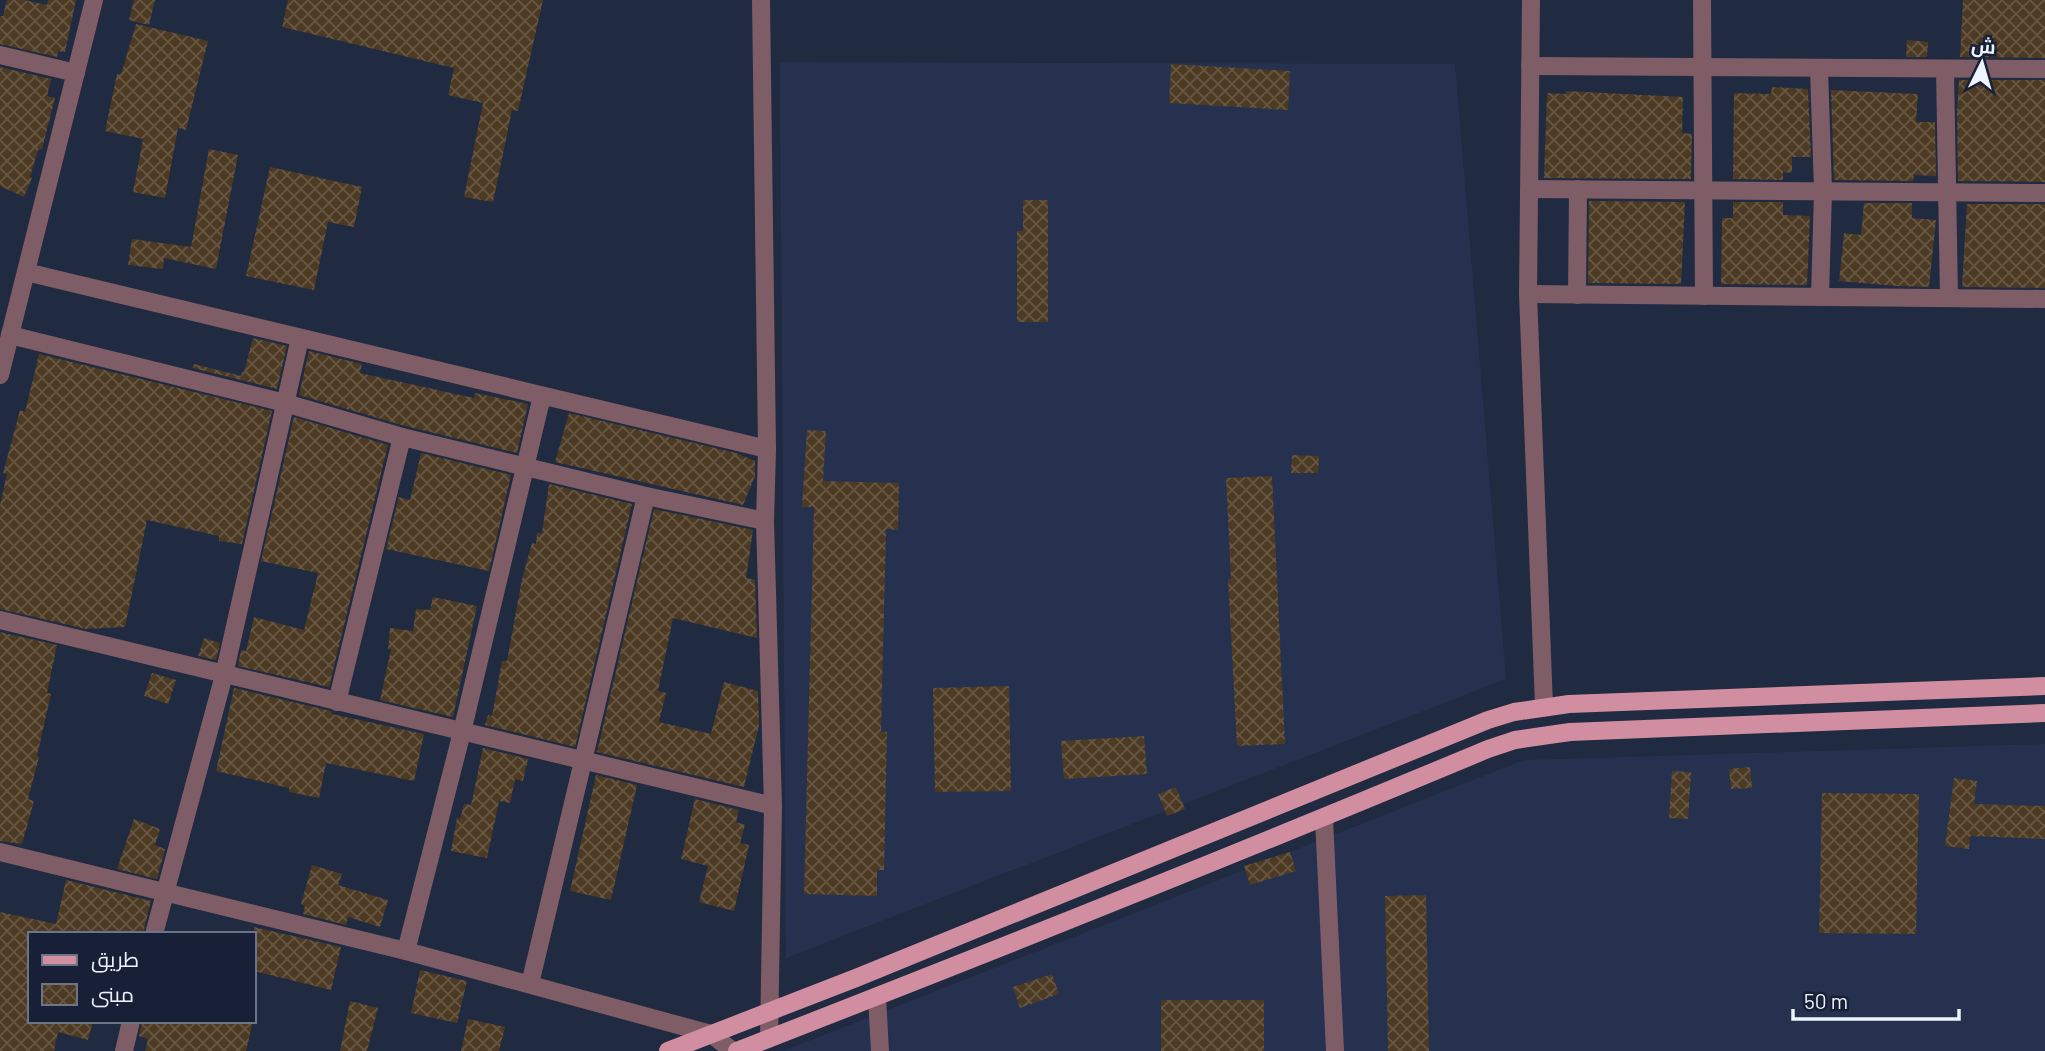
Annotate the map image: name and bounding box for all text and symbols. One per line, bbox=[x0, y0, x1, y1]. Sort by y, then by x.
north arrow bbox=[1947, 28, 2017, 98]
text: ش bbox=[1970, 33, 1997, 59]
legend bbox=[28, 932, 256, 1023]
text: طريق bbox=[91, 946, 139, 973]
scale bar bbox=[1793, 978, 1959, 1022]
text: مبنى bbox=[91, 981, 134, 1008]
text: 50 m bbox=[1804, 988, 1848, 1013]

